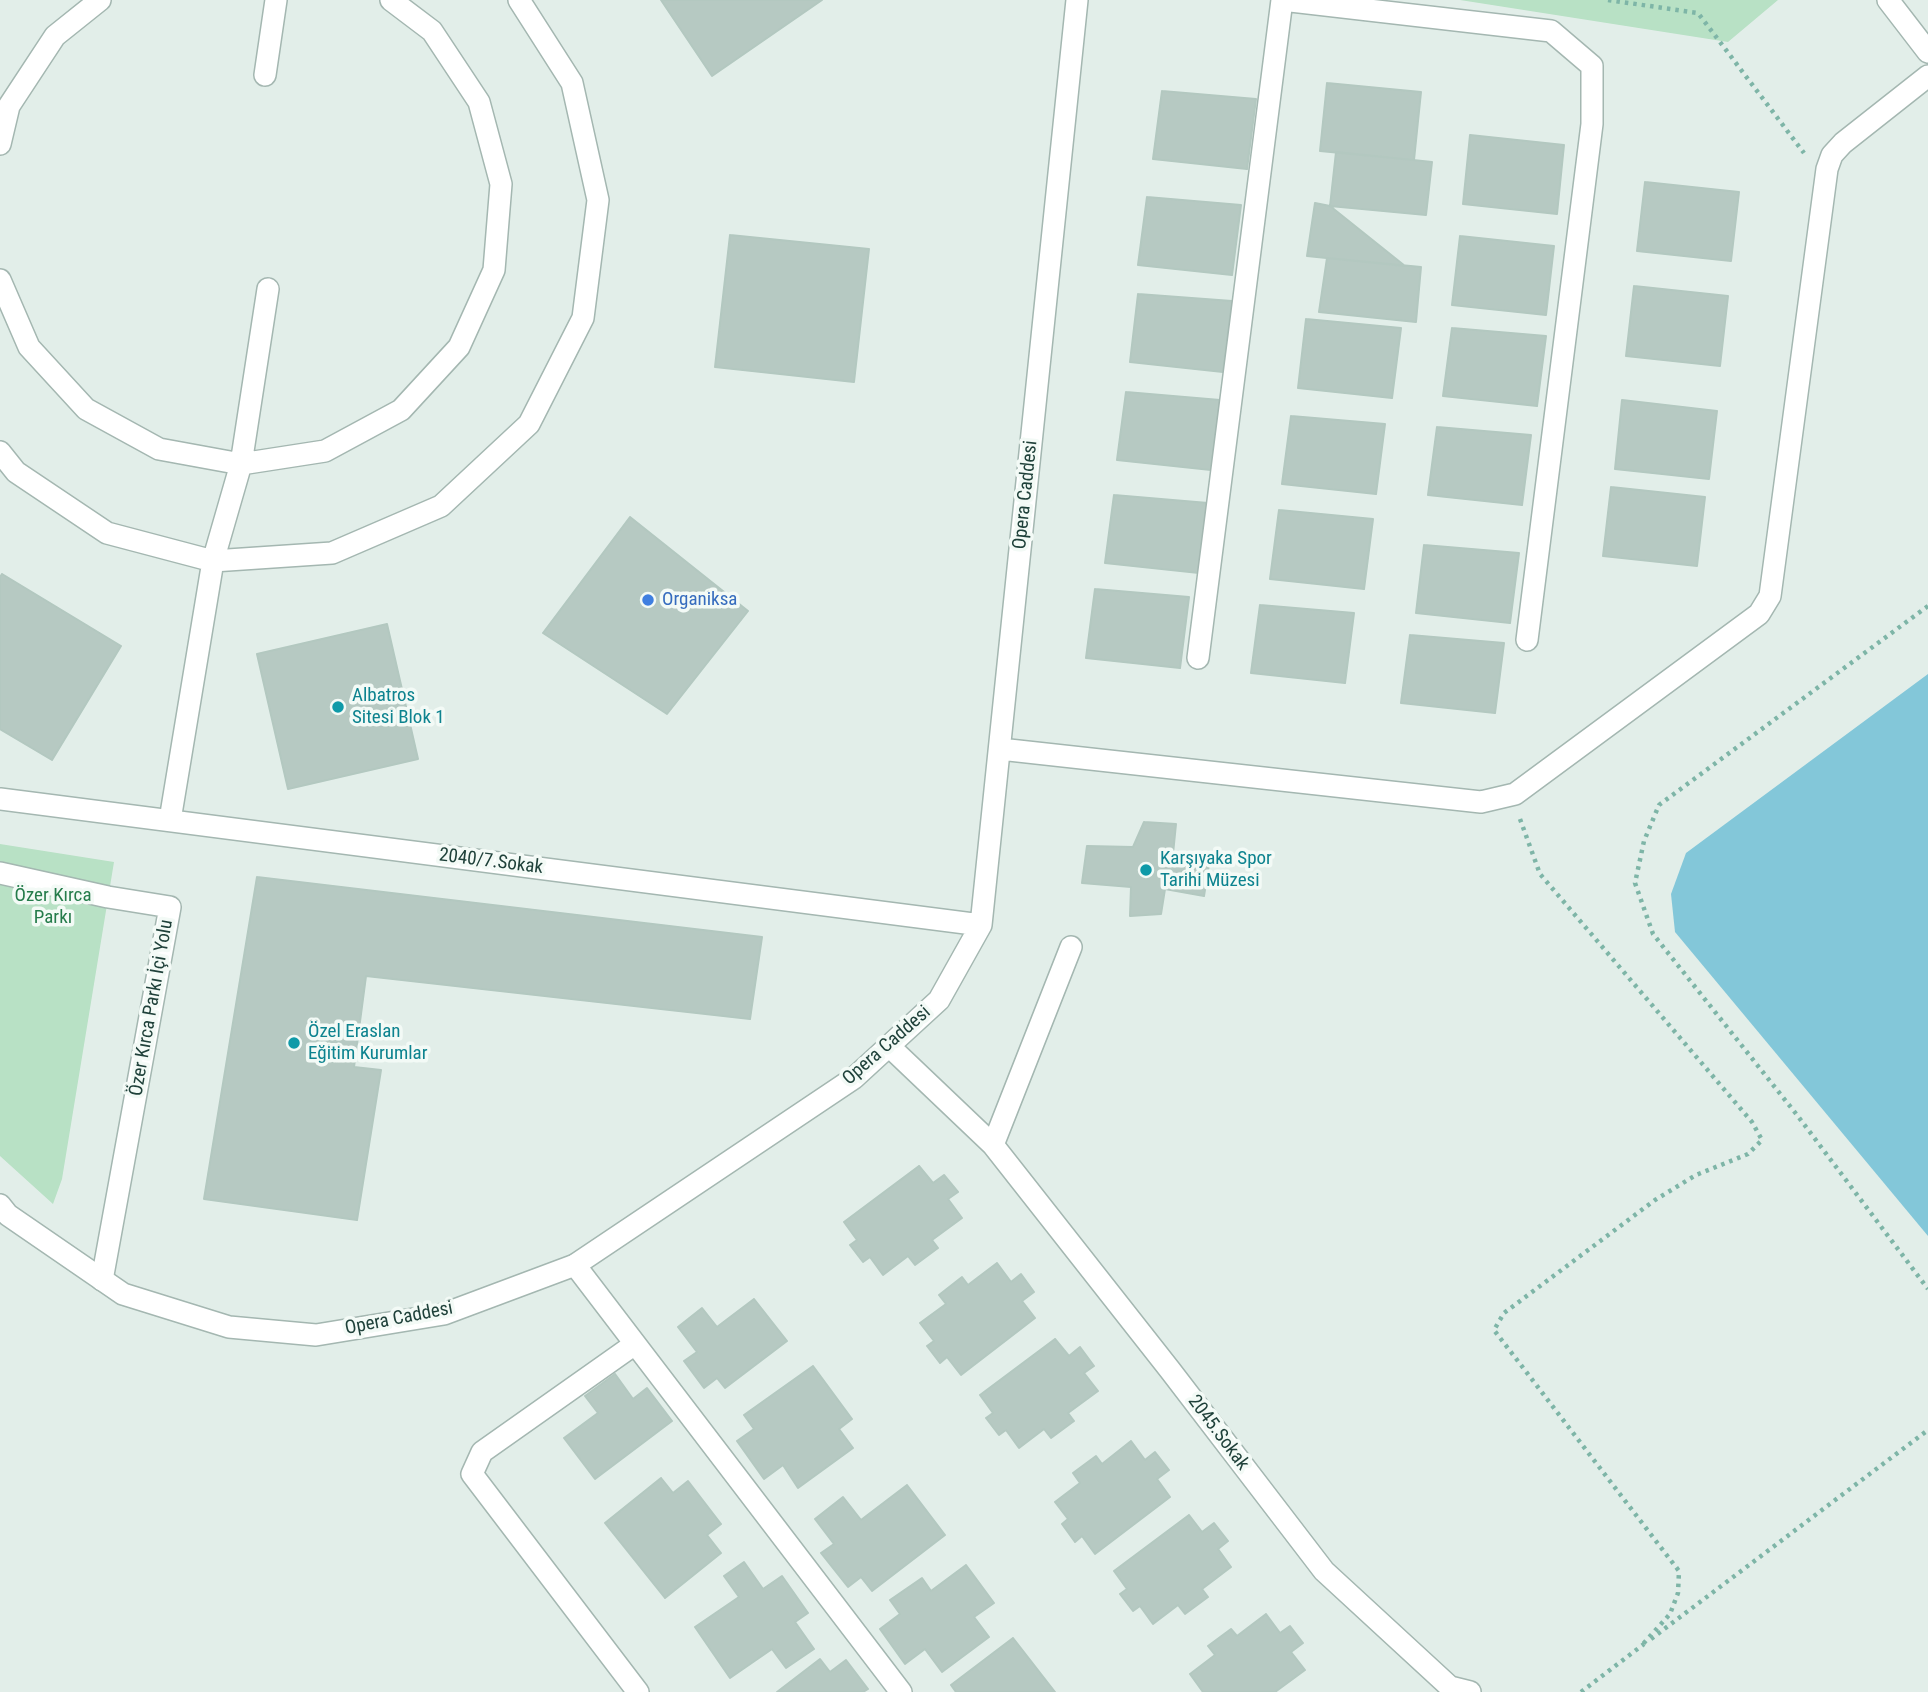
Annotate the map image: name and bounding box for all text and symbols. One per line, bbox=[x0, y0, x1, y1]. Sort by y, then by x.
street label: Opera Caddesi bbox=[1009, 439, 1043, 551]
place label: Organiksa bbox=[662, 589, 737, 611]
marker: Organiksa bbox=[640, 592, 656, 608]
place label: Albatros Sitesi Blok 1 bbox=[352, 685, 445, 729]
marker: Albatros Sitesi Blok 1 bbox=[330, 699, 346, 715]
street label: 2040/7.Sokak bbox=[438, 844, 544, 880]
place label: Karşıyaka Spor Tarihi Müzesi bbox=[1160, 848, 1272, 892]
marker: Karşıyaka Spor Tarihi Müzesi bbox=[1138, 862, 1154, 878]
park label: Özer Kırca Parkı bbox=[15, 885, 91, 929]
street label: Özer Kırca Parkı İçi Yolu bbox=[125, 918, 179, 1098]
street label: Opera Caddesi bbox=[838, 1002, 936, 1090]
place label: Özel Eraslan Eğitim Kurumlar bbox=[308, 1021, 428, 1065]
marker: Özel Eraslan Eğitim Kurumlar bbox=[286, 1035, 302, 1051]
street label: Opera Caddesi bbox=[343, 1297, 455, 1341]
street label: 2045.Sokak bbox=[1182, 1391, 1254, 1475]

